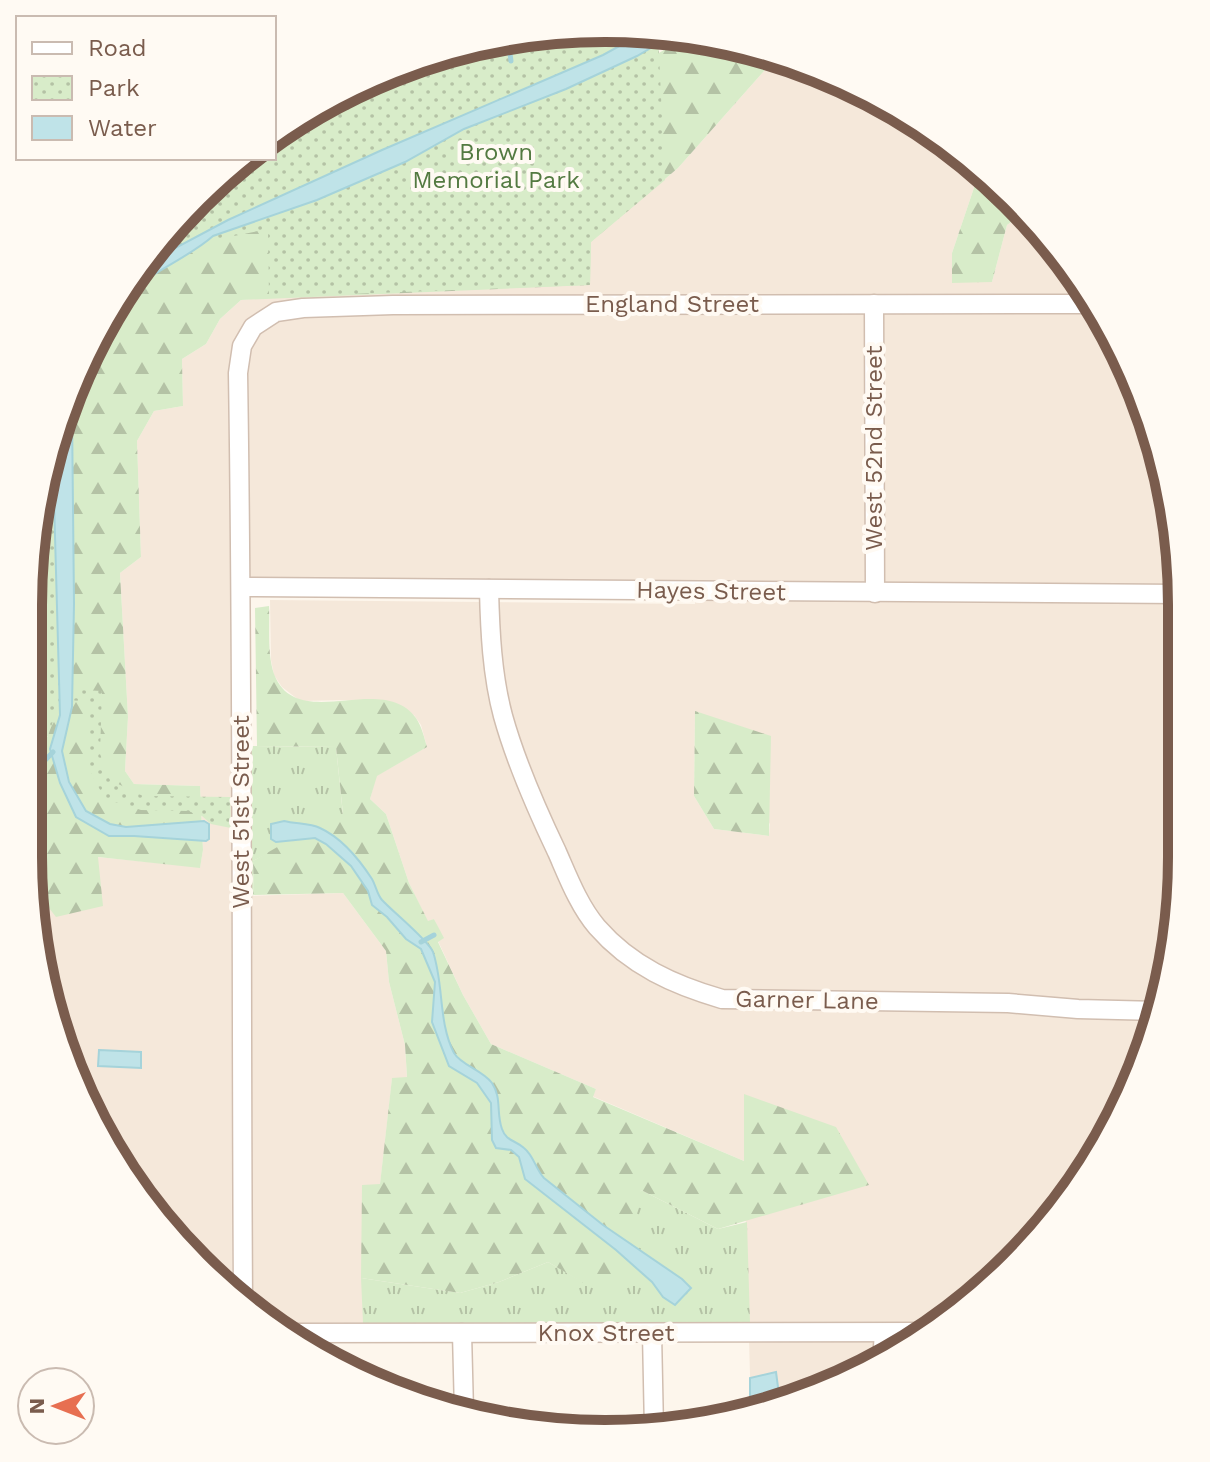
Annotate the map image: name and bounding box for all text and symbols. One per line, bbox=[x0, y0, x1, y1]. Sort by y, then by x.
legend bbox=[16, 16, 276, 160]
text: Road bbox=[88, 34, 147, 62]
text: Park bbox=[88, 74, 140, 102]
text: Water bbox=[88, 114, 157, 142]
park label: Brown Memorial Park bbox=[412, 138, 580, 194]
street label: England Street bbox=[585, 290, 759, 318]
street label: West 52nd Street bbox=[860, 345, 888, 551]
street label: Hayes Street bbox=[636, 576, 786, 606]
street label: West 51st Street bbox=[227, 715, 255, 909]
street label: Garner Lane bbox=[735, 985, 879, 1015]
street label: Knox Street bbox=[537, 1319, 675, 1347]
north arrow bbox=[16, 1366, 96, 1446]
text: N bbox=[24, 1398, 49, 1414]

